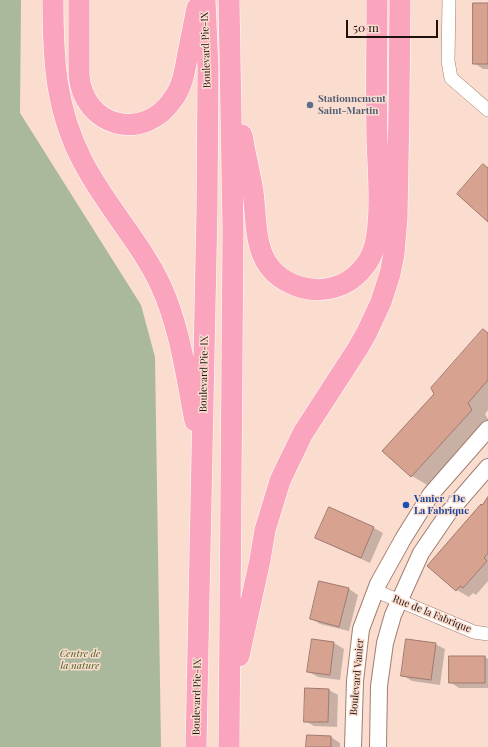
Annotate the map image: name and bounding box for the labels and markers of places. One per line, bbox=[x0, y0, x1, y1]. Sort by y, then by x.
place label: Stationnement Saint-Martin bbox=[318, 93, 386, 116]
marker: Stationnement Saint-Martin bbox=[305, 100, 315, 110]
place label: Vanier / De La Fabrique bbox=[414, 493, 469, 516]
marker: Vanier / De La Fabrique bbox=[401, 500, 411, 510]

